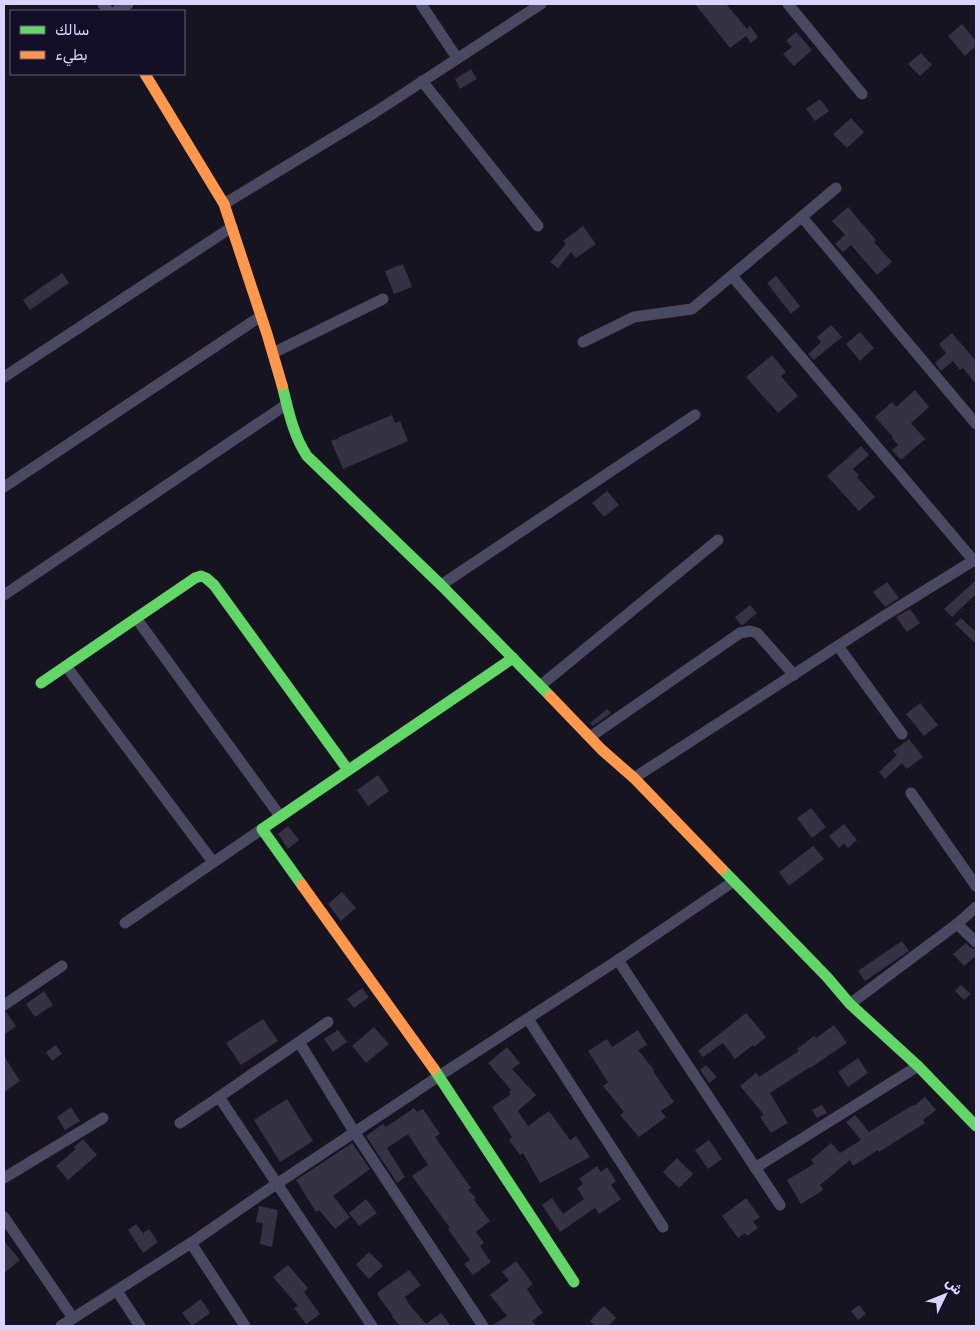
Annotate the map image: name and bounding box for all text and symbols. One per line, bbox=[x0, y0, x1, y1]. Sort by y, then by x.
legend bbox=[10, 10, 185, 75]
text: سالك bbox=[55, 21, 90, 39]
text: بطيء bbox=[55, 46, 88, 67]
north arrow bbox=[920, 1270, 970, 1320]
text: ش bbox=[942, 1274, 967, 1299]

